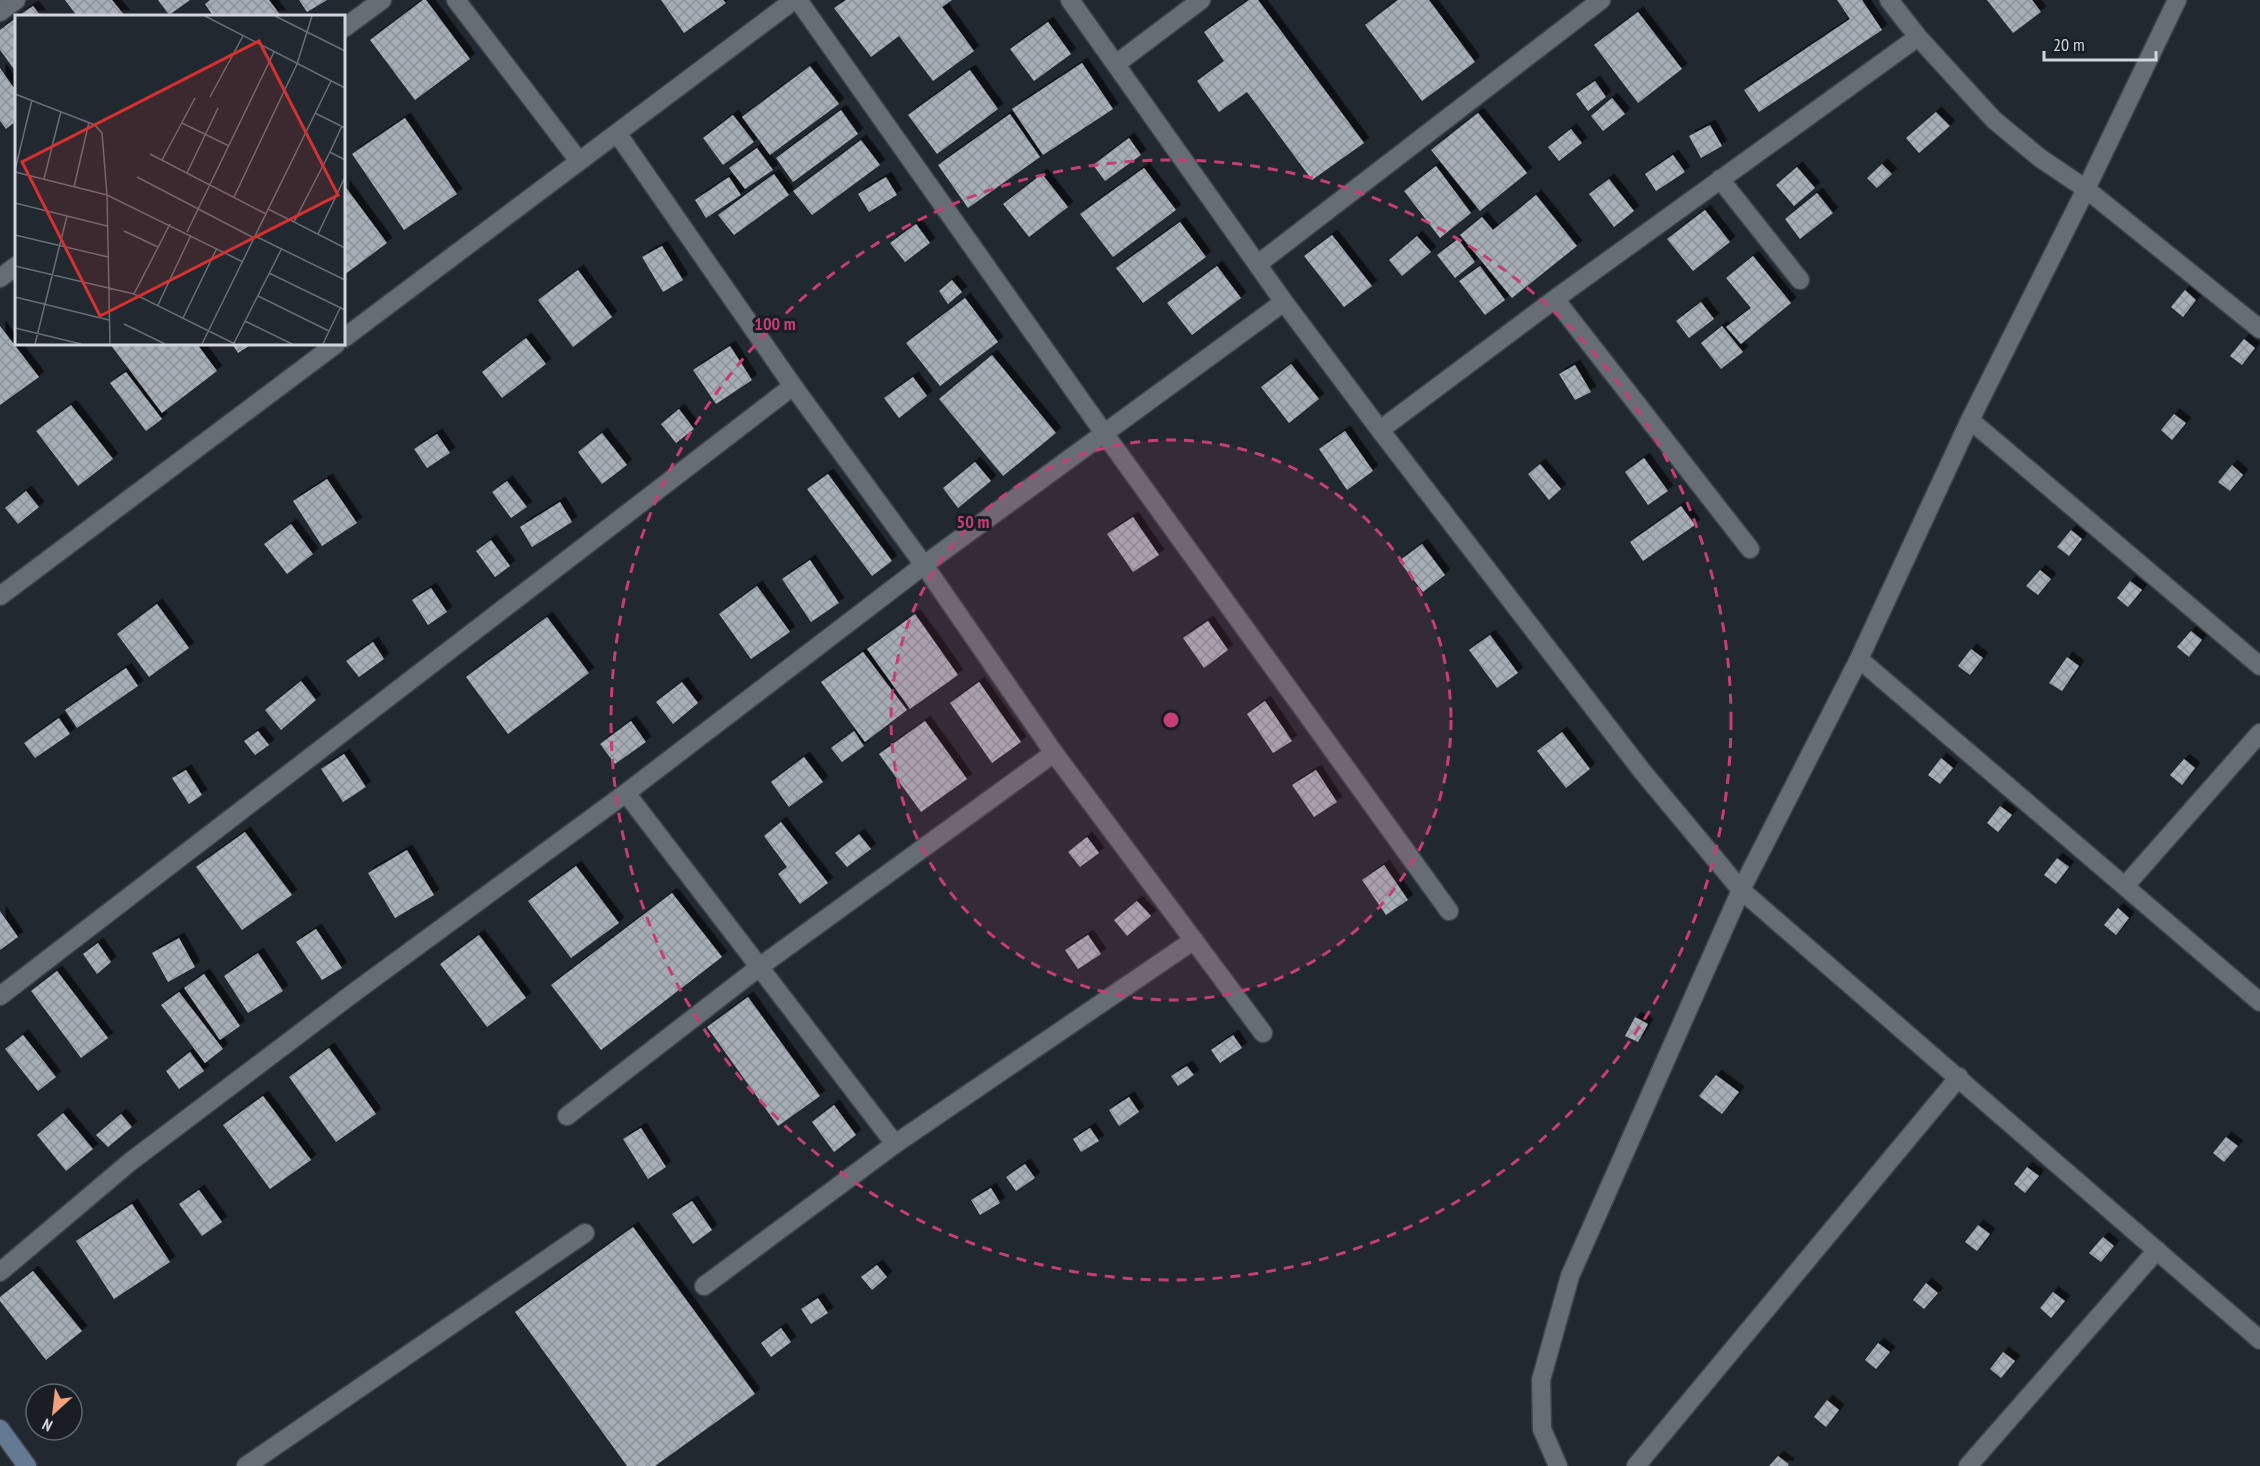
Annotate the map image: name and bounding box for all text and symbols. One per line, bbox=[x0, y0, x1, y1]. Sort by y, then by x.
inset map bbox=[15, 15, 345, 345]
scale bar bbox=[2044, 24, 2156, 62]
text: 20 m bbox=[2053, 33, 2085, 56]
text: 100 m bbox=[754, 312, 796, 335]
text: 50 m bbox=[957, 510, 989, 533]
centre of rings bbox=[1161, 710, 1181, 730]
north arrow bbox=[24, 1382, 84, 1442]
text: N bbox=[39, 1414, 56, 1436]

